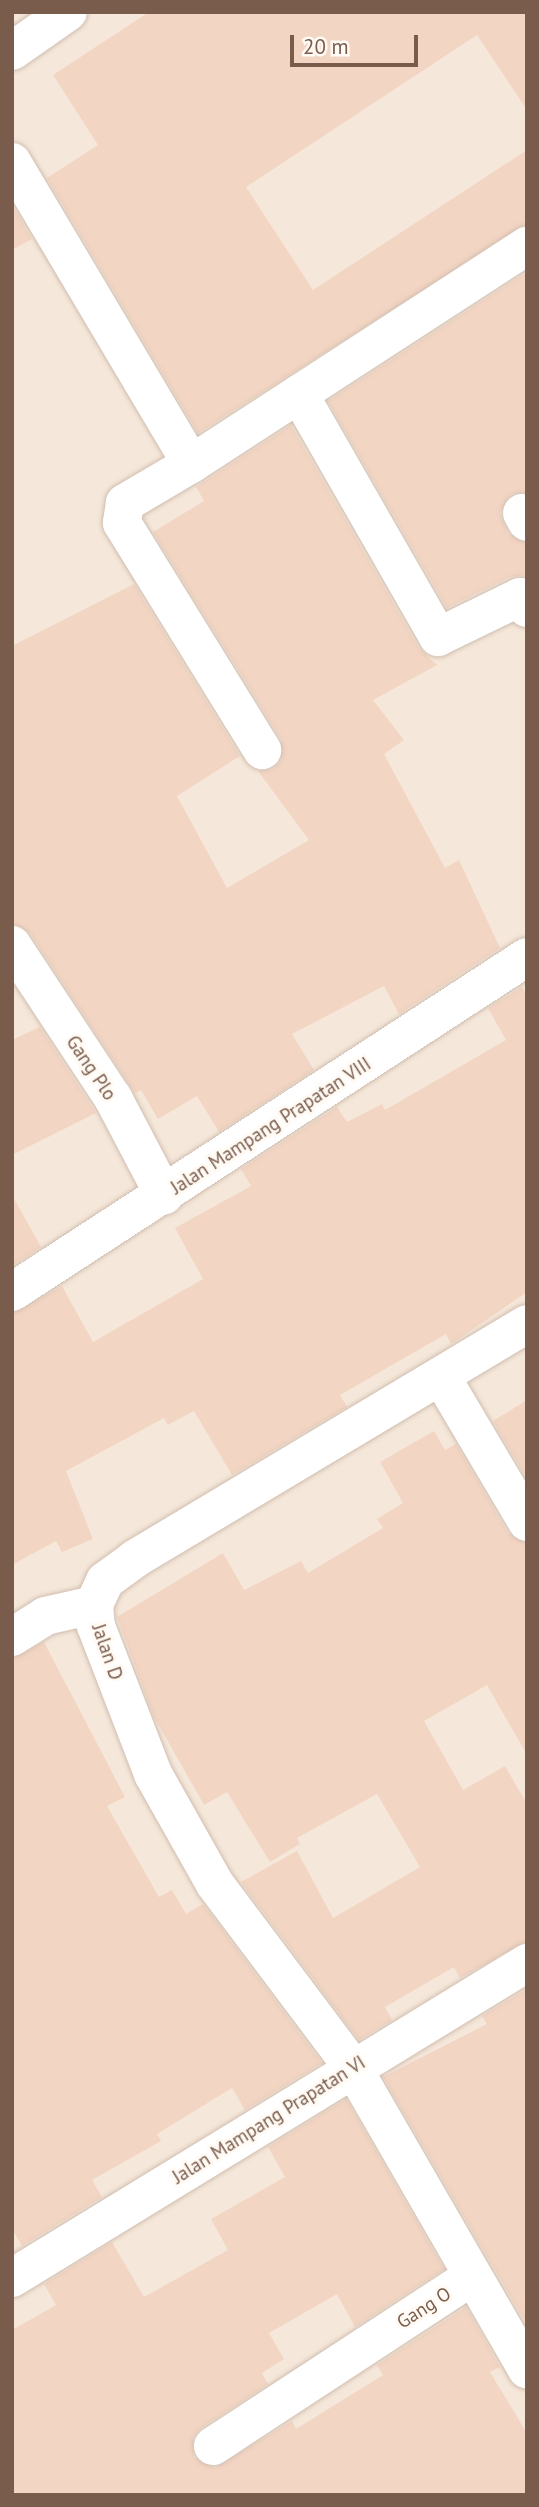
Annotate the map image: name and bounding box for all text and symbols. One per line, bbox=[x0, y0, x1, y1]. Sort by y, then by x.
scale bar bbox=[294, 21, 422, 65]
text: 20 m bbox=[303, 33, 349, 60]
street label: Gang Plo bbox=[61, 1031, 121, 1105]
street label: Jalan Mampang Prapatan VIII bbox=[166, 1052, 376, 1200]
street label: Jalan D bbox=[87, 1621, 127, 1683]
street label: Jalan Mampang Prapatan VI bbox=[168, 2051, 370, 2189]
street label: Gang O bbox=[393, 2282, 455, 2334]

